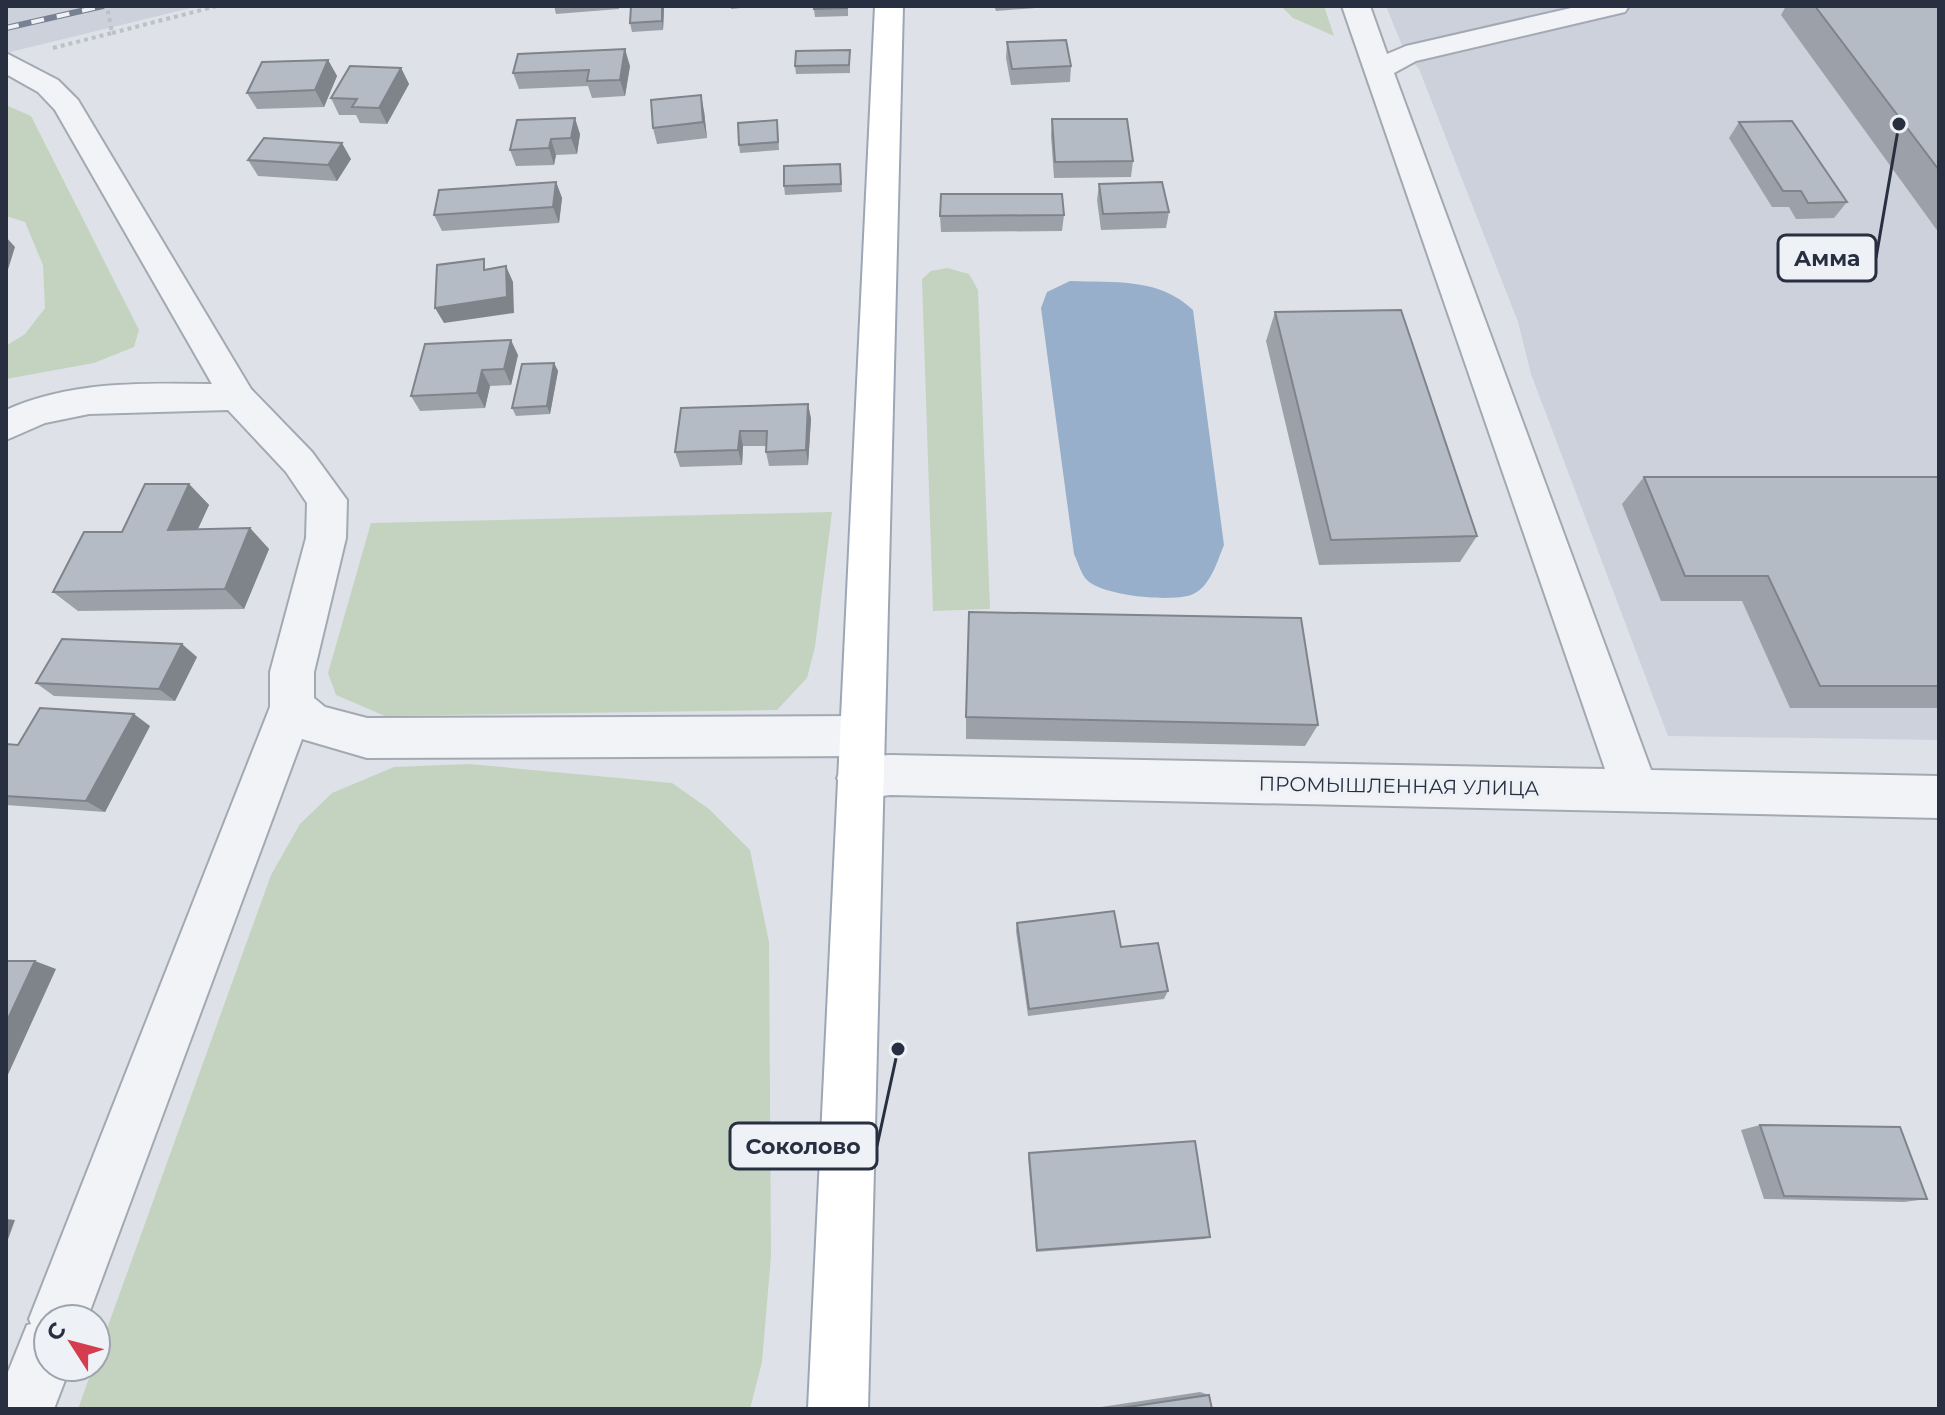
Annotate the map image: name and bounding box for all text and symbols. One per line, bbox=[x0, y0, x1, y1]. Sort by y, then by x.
callout: Амма bbox=[1778, 235, 1876, 281]
text: Амма bbox=[1794, 245, 1860, 272]
street label: ПРОМЫШЛЕННАЯ УЛИЦА bbox=[1258, 772, 1540, 800]
callout: Соколово bbox=[730, 1123, 877, 1169]
text: Соколово bbox=[745, 1133, 861, 1160]
north arrow bbox=[32, 1303, 112, 1383]
text: С bbox=[41, 1317, 72, 1346]

